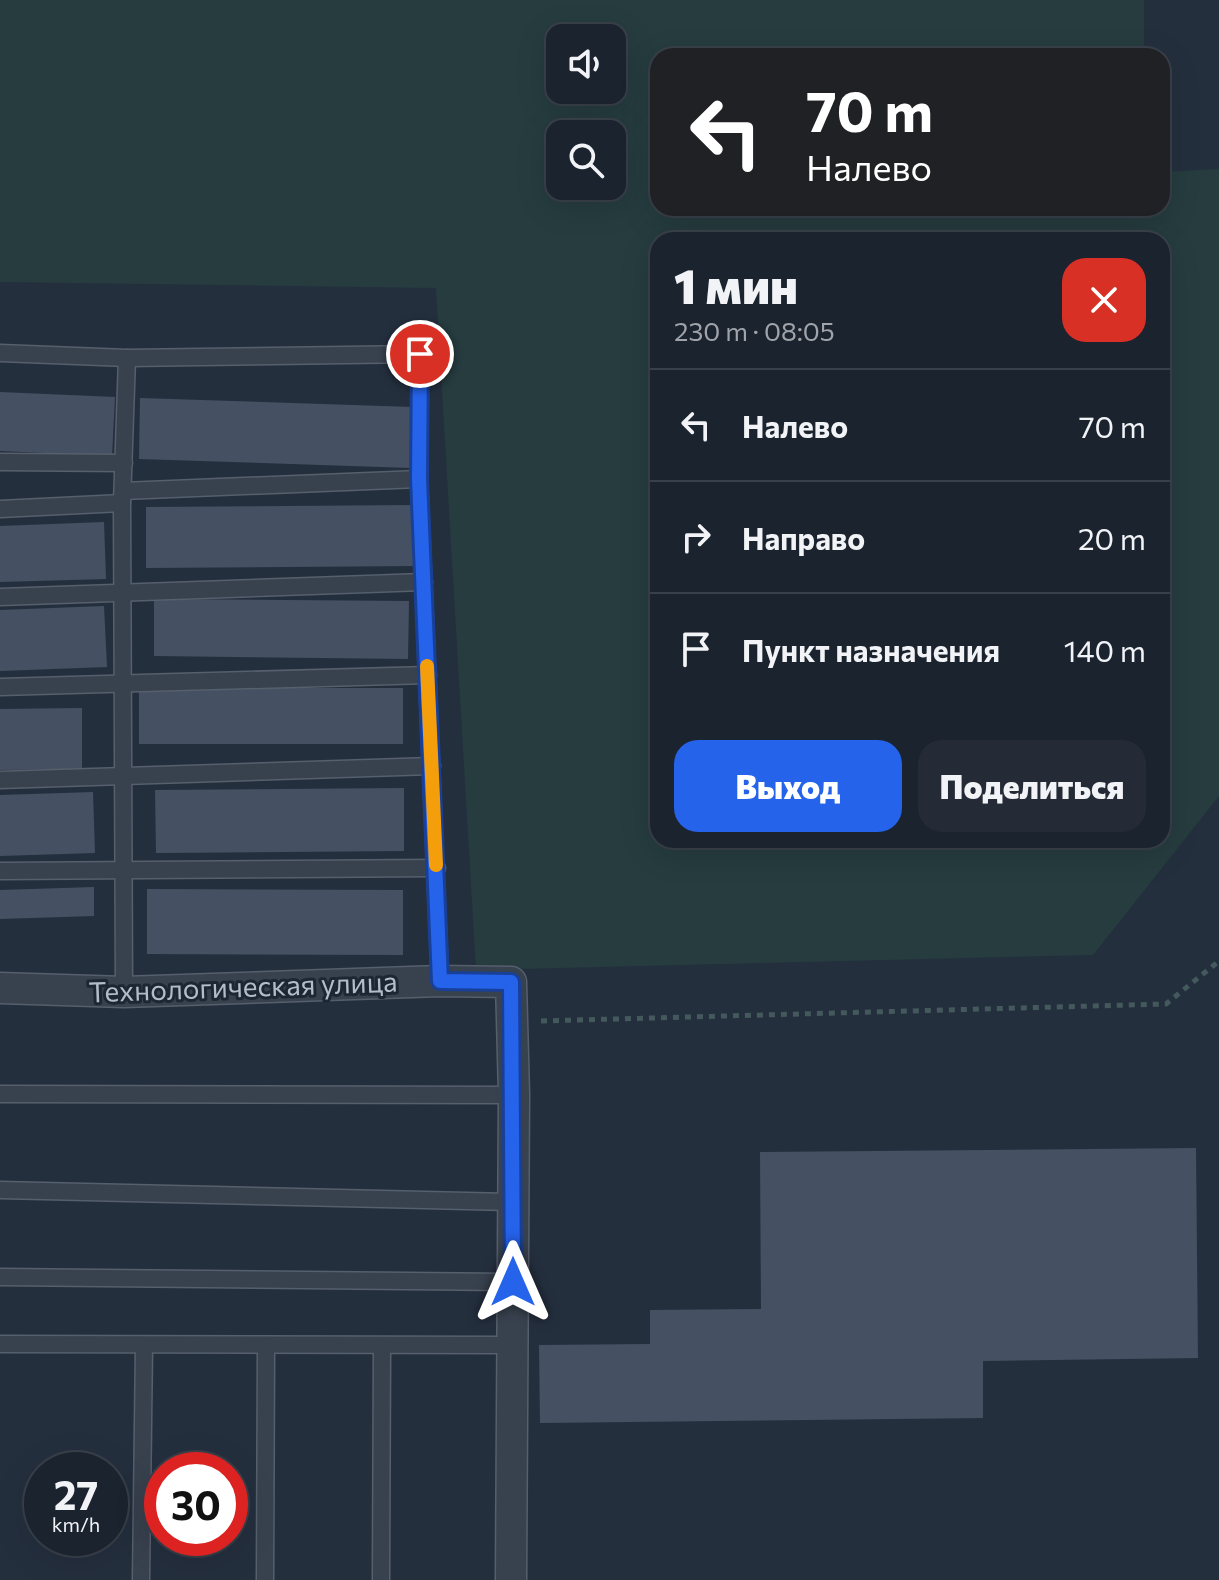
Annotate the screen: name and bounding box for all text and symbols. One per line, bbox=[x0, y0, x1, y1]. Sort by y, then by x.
map controls bbox=[546, 24, 626, 200]
button: sound bbox=[546, 24, 626, 104]
text: 70 m bbox=[806, 75, 933, 144]
icon: left bbox=[674, 80, 778, 184]
button: search bbox=[546, 120, 626, 200]
text: Налево bbox=[806, 144, 932, 188]
text: 1 мин bbox=[674, 255, 798, 314]
button: close bbox=[1062, 258, 1146, 342]
text: 230 m · 08:05 bbox=[674, 315, 835, 346]
pin bbox=[386, 320, 454, 388]
icon: arrive bbox=[398, 332, 442, 376]
icon: left bbox=[674, 403, 718, 447]
text: Налево bbox=[742, 407, 848, 444]
text: 70 m bbox=[1079, 407, 1146, 444]
icon: right bbox=[674, 515, 718, 559]
text: Направо bbox=[742, 519, 865, 556]
text: 20 m bbox=[1078, 519, 1146, 556]
icon: arrive bbox=[674, 627, 718, 671]
text: Пункт назначения bbox=[742, 631, 1000, 668]
text: 140 m bbox=[1064, 631, 1146, 668]
button: Выход bbox=[674, 740, 902, 832]
button: Поделиться bbox=[918, 740, 1146, 832]
street label: Технологическая улица bbox=[88, 964, 398, 1008]
position arrow bbox=[471, 1240, 555, 1324]
speed limit sign: 30 bbox=[144, 1452, 248, 1556]
text: 27 bbox=[54, 1469, 98, 1518]
text: km/h bbox=[52, 1512, 100, 1536]

